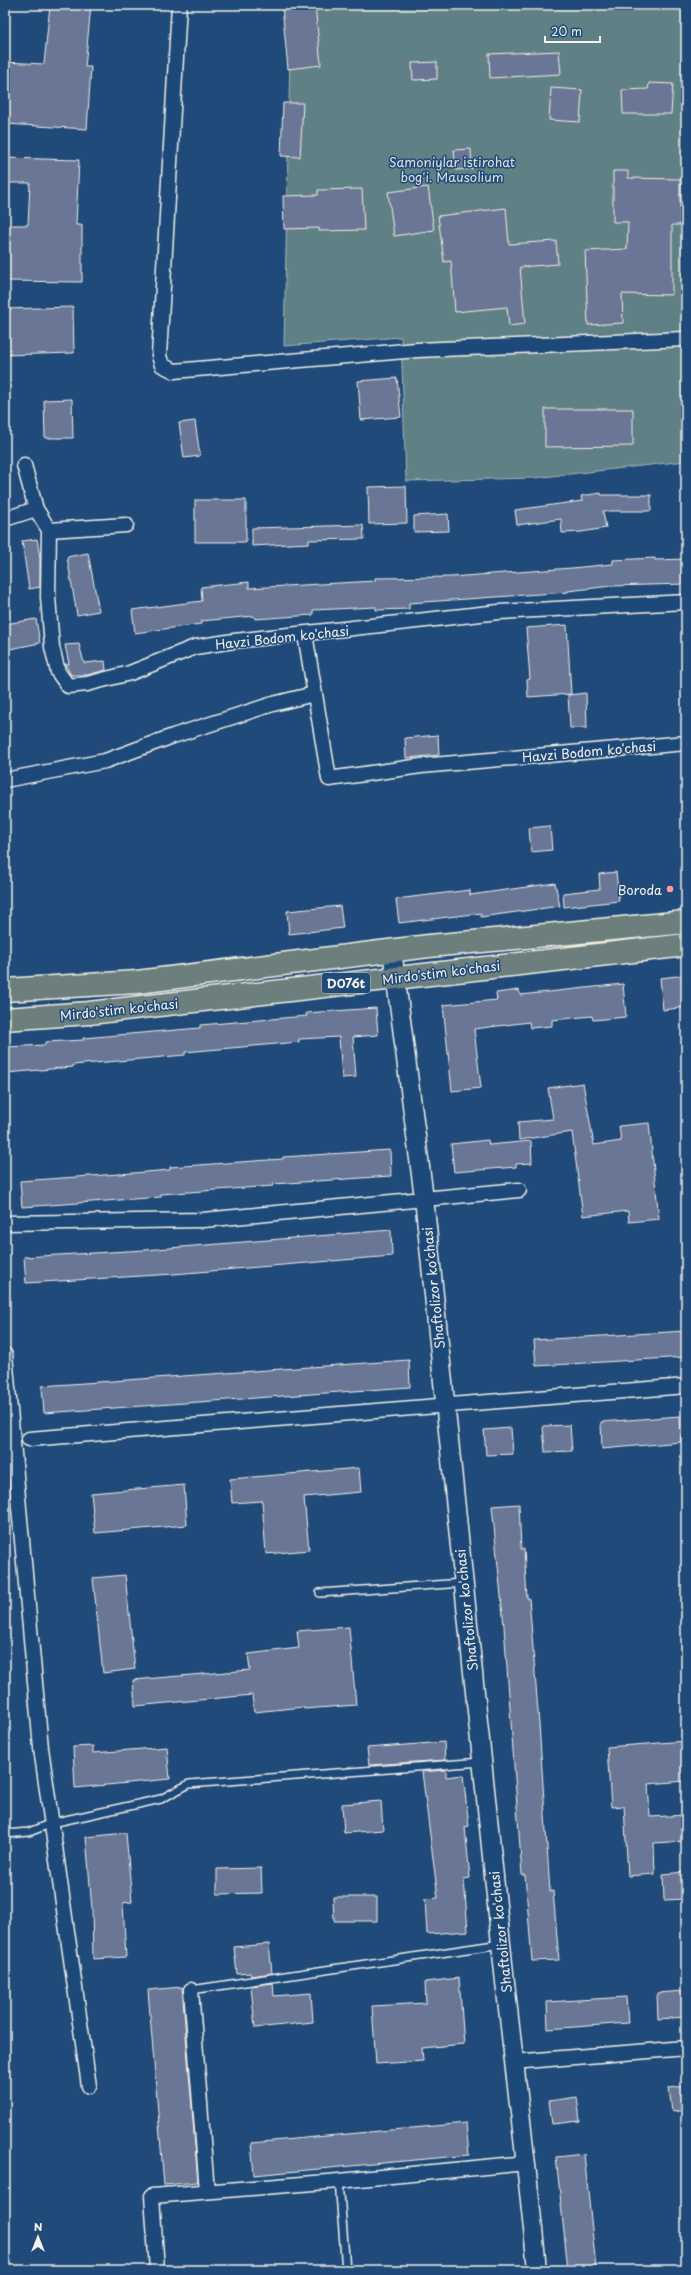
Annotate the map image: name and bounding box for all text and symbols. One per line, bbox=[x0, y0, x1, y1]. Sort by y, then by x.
scale bar bbox=[545, 18, 600, 44]
text: 20 m bbox=[551, 22, 582, 40]
park label: Samoniylar istirohat bog'i. Mausolium bbox=[389, 152, 515, 186]
street label: Havzi Bodom ko'chasi bbox=[214, 621, 350, 653]
street label: Havzi Bodom ko'chasi bbox=[521, 736, 657, 766]
place label: Boroda bbox=[618, 880, 662, 899]
marker: Boroda bbox=[665, 884, 675, 894]
street label: Mirdo'stim ko'chasi bbox=[381, 955, 501, 989]
road number: D076t bbox=[322, 973, 370, 993]
street label: Mirdo'stim ko'chasi bbox=[59, 993, 179, 1025]
street label: Shaftolizor ko'chasi bbox=[417, 1226, 449, 1350]
street label: Shaftolizor ko'chasi bbox=[450, 1548, 482, 1672]
street label: Shaftolizor ko'chasi bbox=[484, 1870, 516, 1994]
north arrow bbox=[18, 2217, 58, 2257]
text: N bbox=[34, 2218, 43, 2235]

